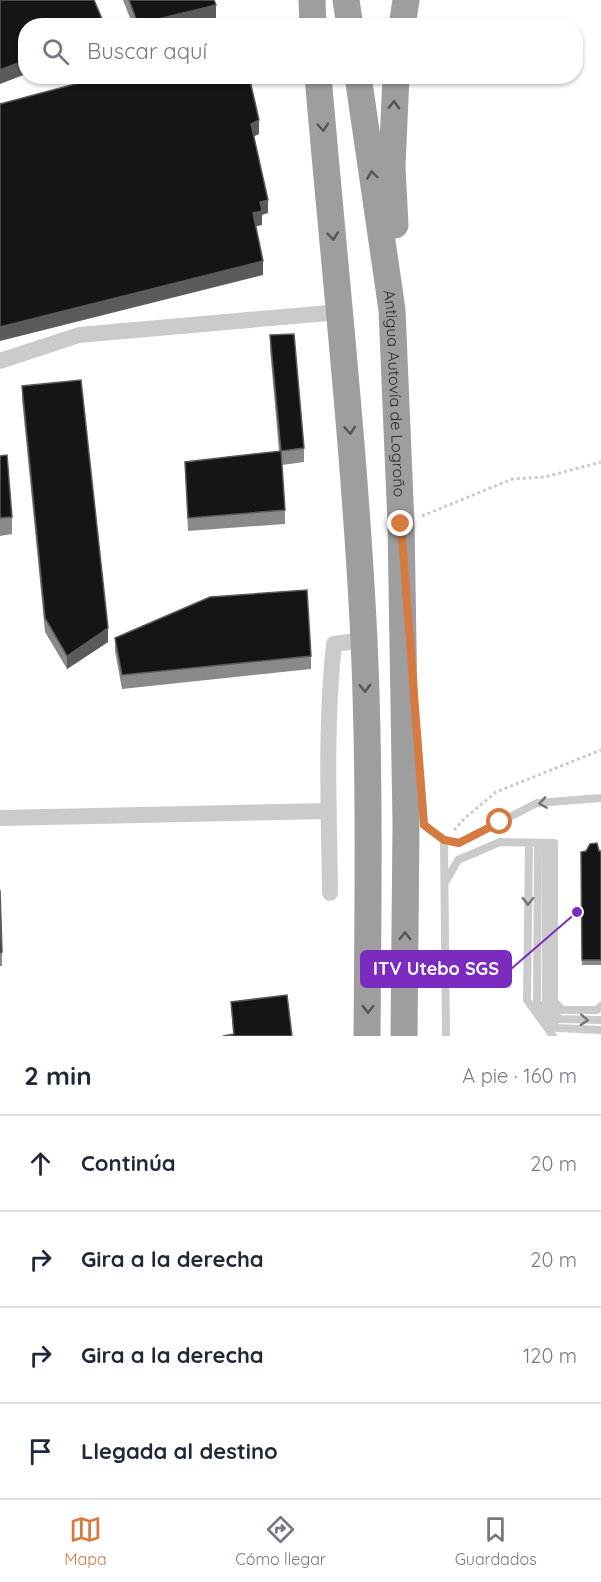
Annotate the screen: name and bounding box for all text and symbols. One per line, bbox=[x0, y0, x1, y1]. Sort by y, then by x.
search box bbox=[18, 18, 583, 84]
icon: search bbox=[39, 35, 72, 68]
text: Buscar aquí bbox=[87, 37, 207, 65]
one-way arrow bbox=[388, 100, 401, 109]
one-way arrow bbox=[316, 123, 329, 132]
one-way arrow bbox=[367, 171, 379, 180]
one-way arrow bbox=[326, 232, 339, 241]
street label: Antigua Autovía de Logroño bbox=[379, 289, 410, 498]
one-way arrow bbox=[343, 426, 356, 435]
route end bbox=[387, 510, 413, 536]
one-way arrow bbox=[359, 683, 371, 692]
one-way arrow bbox=[538, 797, 548, 809]
route start bbox=[486, 808, 512, 834]
one-way arrow bbox=[522, 897, 534, 906]
one-way arrow bbox=[399, 931, 411, 940]
callout: ITV Utebo SGS bbox=[361, 951, 511, 987]
text: ITV Utebo SGS bbox=[373, 957, 499, 980]
one-way arrow bbox=[361, 1004, 374, 1013]
one-way arrow bbox=[579, 1013, 588, 1026]
text: 2 min bbox=[24, 1059, 92, 1092]
text: A pie · 160 m bbox=[462, 1063, 577, 1088]
icon: ahead bbox=[24, 1147, 57, 1180]
text: Continúa bbox=[81, 1149, 176, 1177]
text: 20 m bbox=[530, 1151, 577, 1176]
icon: right bbox=[24, 1243, 57, 1276]
text: Gira a la derecha bbox=[81, 1245, 264, 1273]
text: 20 m bbox=[530, 1247, 577, 1272]
icon: right bbox=[24, 1339, 57, 1372]
text: Gira a la derecha bbox=[81, 1341, 264, 1369]
text: 120 m bbox=[523, 1343, 577, 1368]
icon: arrive bbox=[24, 1435, 57, 1468]
text: Llegada al destino bbox=[81, 1437, 278, 1465]
tab: Mapa bbox=[64, 1513, 107, 1569]
tab: Cómo llegar bbox=[235, 1513, 326, 1569]
tab: Guardados bbox=[455, 1513, 537, 1569]

